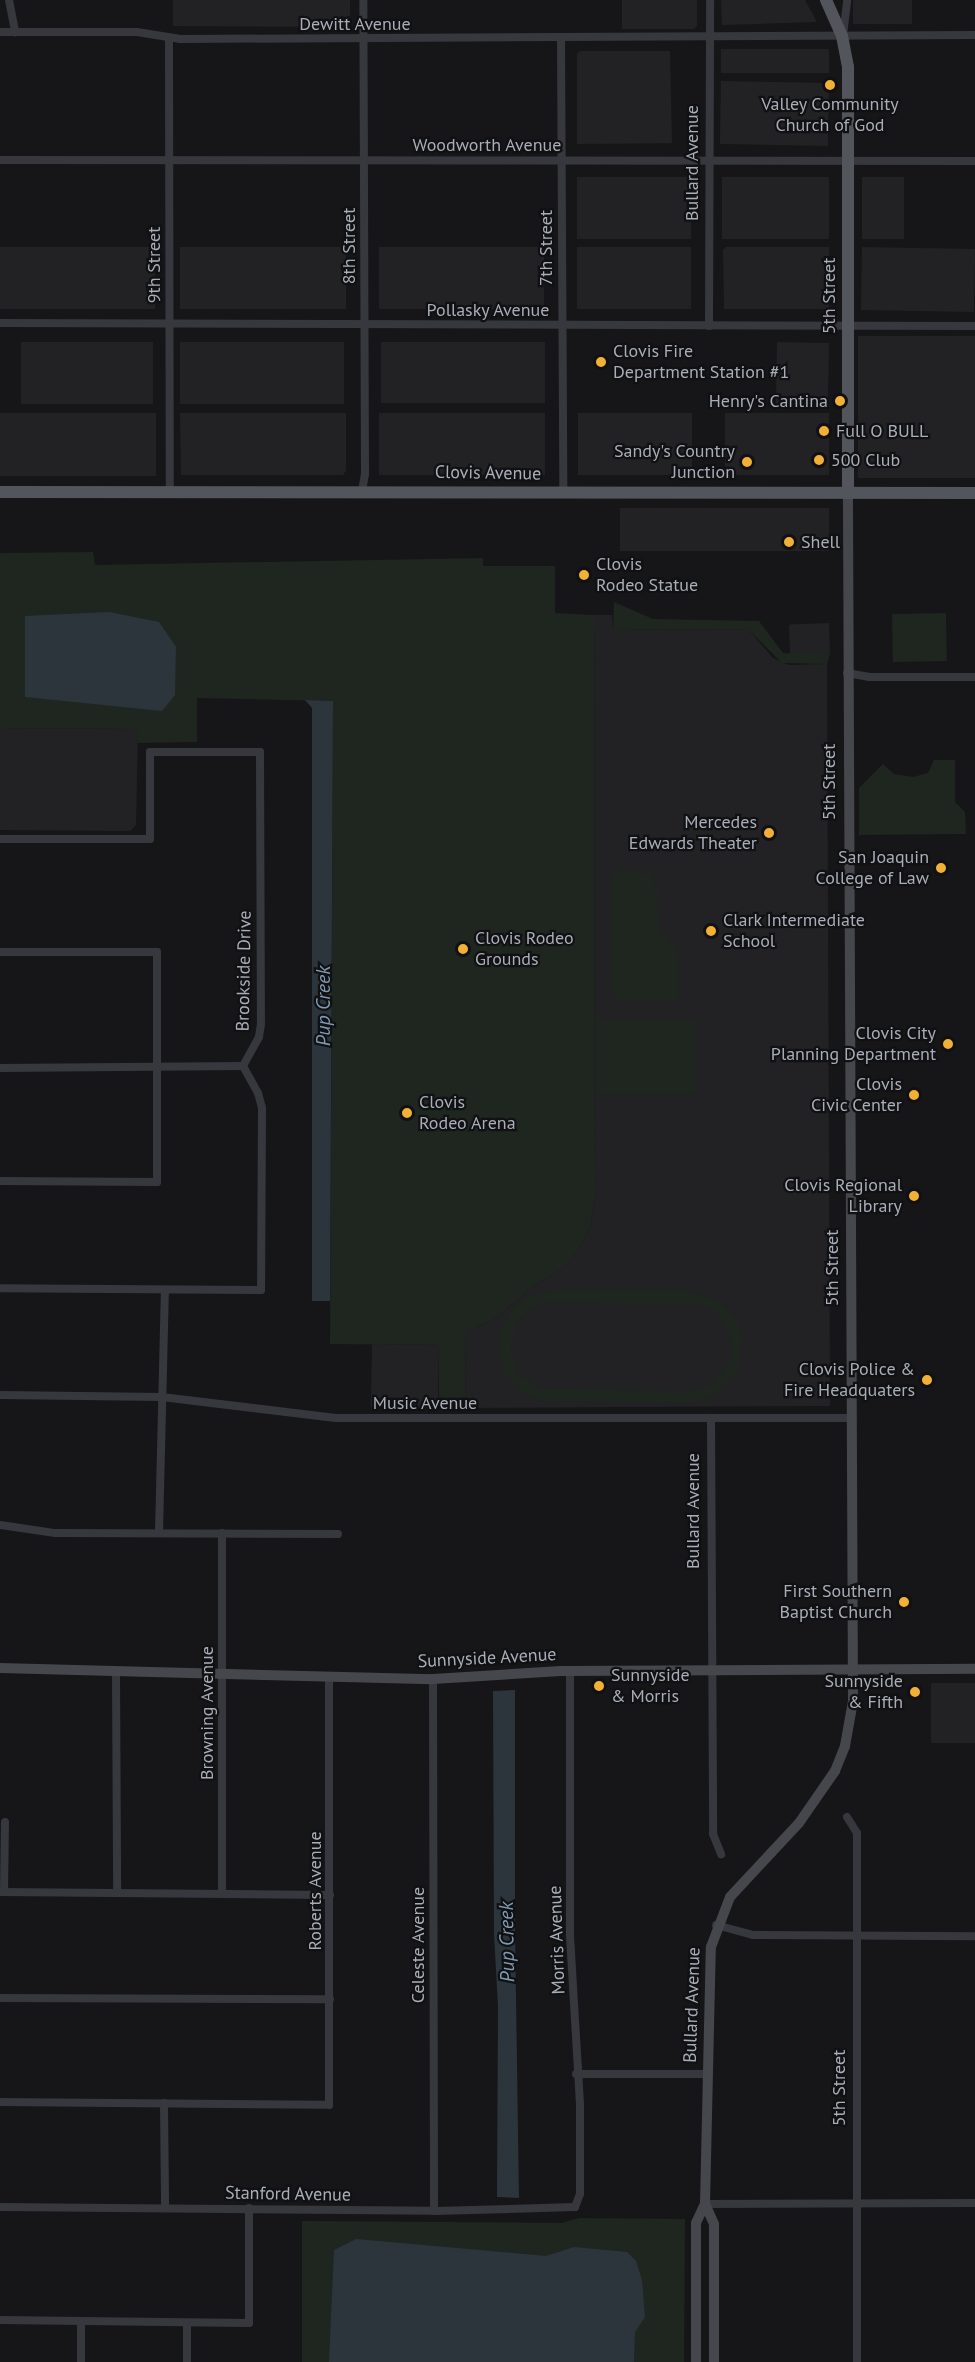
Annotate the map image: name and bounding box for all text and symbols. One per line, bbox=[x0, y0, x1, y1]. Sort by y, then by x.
street label: Dewitt Avenue bbox=[299, 13, 411, 35]
marker: Valley Community Church of God bbox=[823, 78, 837, 92]
place label: Valley Community Church of God bbox=[761, 94, 899, 136]
street label: Bullard Avenue bbox=[681, 105, 703, 221]
street label: Woodworth Avenue bbox=[412, 134, 562, 156]
street label: 8th Street bbox=[338, 208, 360, 284]
street label: 7th Street bbox=[535, 210, 557, 286]
street label: 9th Street bbox=[143, 227, 165, 303]
street label: 5th Street bbox=[818, 258, 840, 334]
street label: Pollasky Avenue bbox=[426, 299, 550, 321]
place label: Clovis Fire Department Station #1 bbox=[613, 341, 789, 384]
marker: Clovis Fire Department Station #1 bbox=[594, 355, 608, 369]
place label: Henry's Cantina bbox=[709, 390, 828, 412]
marker: Henry's Cantina bbox=[833, 394, 847, 408]
place label: Full O BULL bbox=[836, 420, 928, 442]
marker: Full O BULL bbox=[817, 424, 831, 438]
place label: Sandy's Country Junction bbox=[614, 441, 735, 484]
place label: 500 Club bbox=[831, 449, 900, 471]
marker: 500 Club bbox=[812, 453, 826, 467]
marker: Sandy's Country Junction bbox=[740, 455, 754, 469]
street label: Clovis Avenue bbox=[434, 461, 542, 485]
place label: Shell bbox=[801, 531, 840, 553]
marker: Shell bbox=[782, 535, 796, 549]
place label: Clovis Rodeo Statue bbox=[596, 554, 698, 596]
marker: Clovis Rodeo Statue bbox=[577, 568, 591, 582]
street label: 5th Street bbox=[818, 744, 840, 820]
place label: Mercedes Edwards Theater bbox=[628, 812, 757, 854]
marker: Mercedes Edwards Theater bbox=[762, 826, 776, 840]
place label: San Joaquin College of Law bbox=[816, 847, 929, 890]
marker: San Joaquin College of Law bbox=[934, 861, 948, 875]
street label: Brookside Drive bbox=[232, 910, 256, 1032]
place label: Clark Intermediate School bbox=[723, 910, 866, 952]
marker: Clark Intermediate School bbox=[704, 924, 718, 938]
place label: Clovis Rodeo Grounds bbox=[475, 928, 574, 970]
marker: Clovis Rodeo Grounds bbox=[456, 942, 470, 956]
water label: Pup Creek bbox=[311, 966, 335, 1046]
place label: Clovis City Planning Department bbox=[771, 1023, 936, 1066]
marker: Clovis City Planning Department bbox=[941, 1037, 955, 1051]
place label: Clovis Civic Center bbox=[811, 1074, 902, 1116]
marker: Clovis Civic Center bbox=[907, 1088, 921, 1102]
place label: Clovis Rodeo Arena bbox=[419, 1092, 516, 1134]
marker: Clovis Rodeo Arena bbox=[400, 1106, 414, 1120]
place label: Clovis Regional Library bbox=[784, 1175, 902, 1218]
marker: Clovis Regional Library bbox=[907, 1189, 921, 1203]
street label: 5th Street bbox=[821, 1230, 843, 1306]
place label: Clovis Police & Fire Headquaters bbox=[784, 1359, 915, 1402]
marker: Clovis Police & Fire Headquaters bbox=[920, 1373, 934, 1387]
street label: Music Avenue bbox=[372, 1392, 478, 1414]
street label: Bullard Avenue bbox=[682, 1453, 704, 1569]
place label: First Southern Baptist Church bbox=[780, 1581, 892, 1624]
marker: First Southern Baptist Church bbox=[897, 1595, 911, 1609]
street label: Sunnyside Avenue bbox=[417, 1644, 557, 1672]
street label: Browning Avenue bbox=[196, 1646, 218, 1780]
place label: Sunnyside & Morris bbox=[611, 1665, 690, 1708]
place label: Sunnyside & Fifth bbox=[824, 1671, 903, 1714]
marker: Sunnyside & Morris bbox=[592, 1679, 606, 1693]
marker: Sunnyside & Fifth bbox=[908, 1685, 922, 1699]
street label: Roberts Avenue bbox=[304, 1831, 326, 1951]
street label: Morris Avenue bbox=[544, 1885, 570, 1995]
street label: Celeste Avenue bbox=[407, 1887, 429, 2003]
water label: Pup Creek bbox=[494, 1901, 520, 1983]
street label: Bullard Avenue bbox=[679, 1946, 705, 2064]
street label: 5th Street bbox=[828, 2050, 850, 2126]
street label: Stanford Avenue bbox=[225, 2182, 351, 2206]

